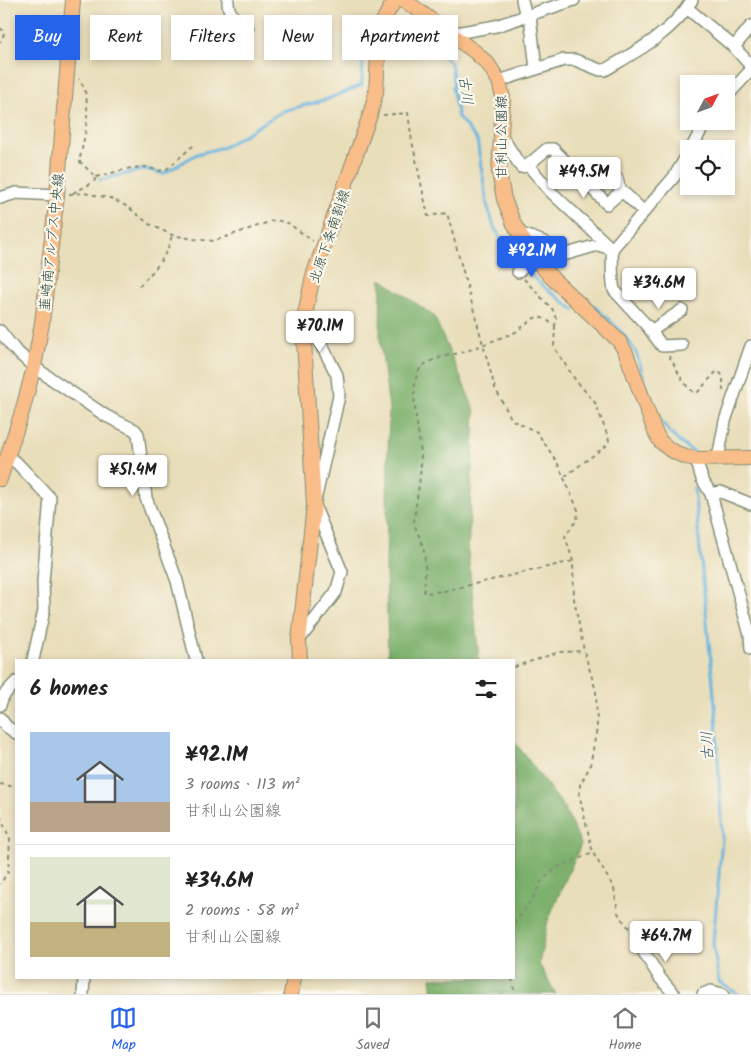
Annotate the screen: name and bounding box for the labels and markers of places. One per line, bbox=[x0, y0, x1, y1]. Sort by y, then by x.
pin: ¥49.5M bbox=[543, 156, 625, 199]
pin: ¥92.1M bbox=[491, 236, 573, 278]
pin: ¥34.6M bbox=[618, 268, 700, 310]
pin: ¥70.1M bbox=[279, 310, 361, 353]
pin: ¥51.4M bbox=[92, 454, 174, 497]
pin: ¥64.7M bbox=[625, 920, 707, 963]

